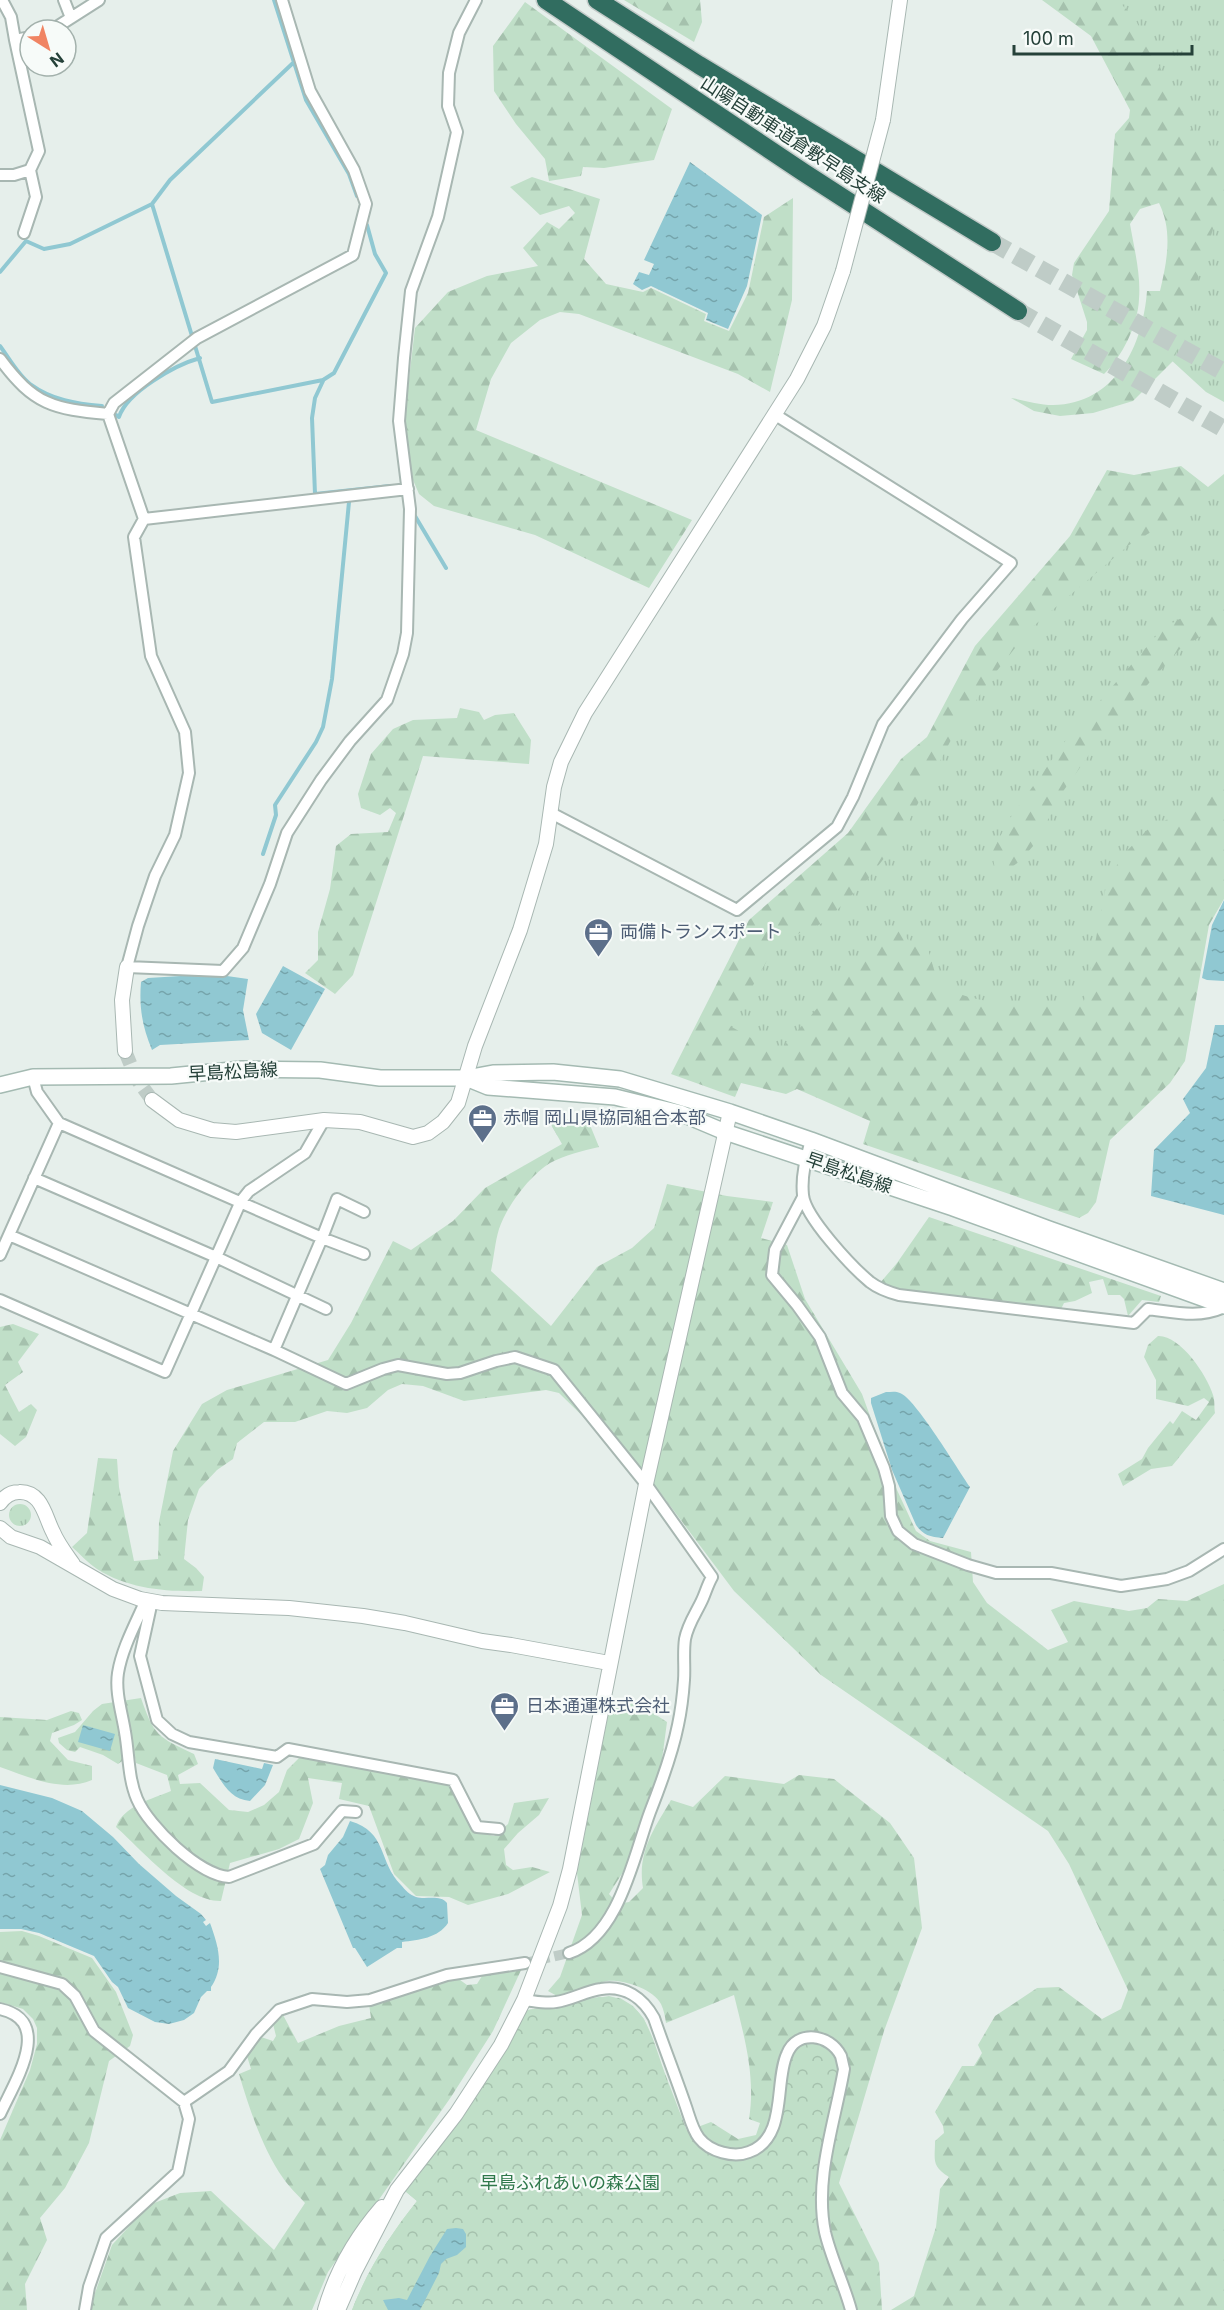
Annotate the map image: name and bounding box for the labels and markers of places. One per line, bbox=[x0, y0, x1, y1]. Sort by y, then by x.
office icon: 両備トランスポート bbox=[583, 916, 615, 958]
place label: 両備トランスポート bbox=[620, 921, 782, 942]
office icon: 赤帽 岡山県協同組合本部 bbox=[466, 1102, 498, 1144]
place label: 赤帽 岡山県協同組合本部 bbox=[503, 1107, 706, 1128]
office icon: 日本通運株式会社 bbox=[489, 1690, 521, 1732]
place label: 日本通運株式会社 bbox=[526, 1695, 670, 1716]

